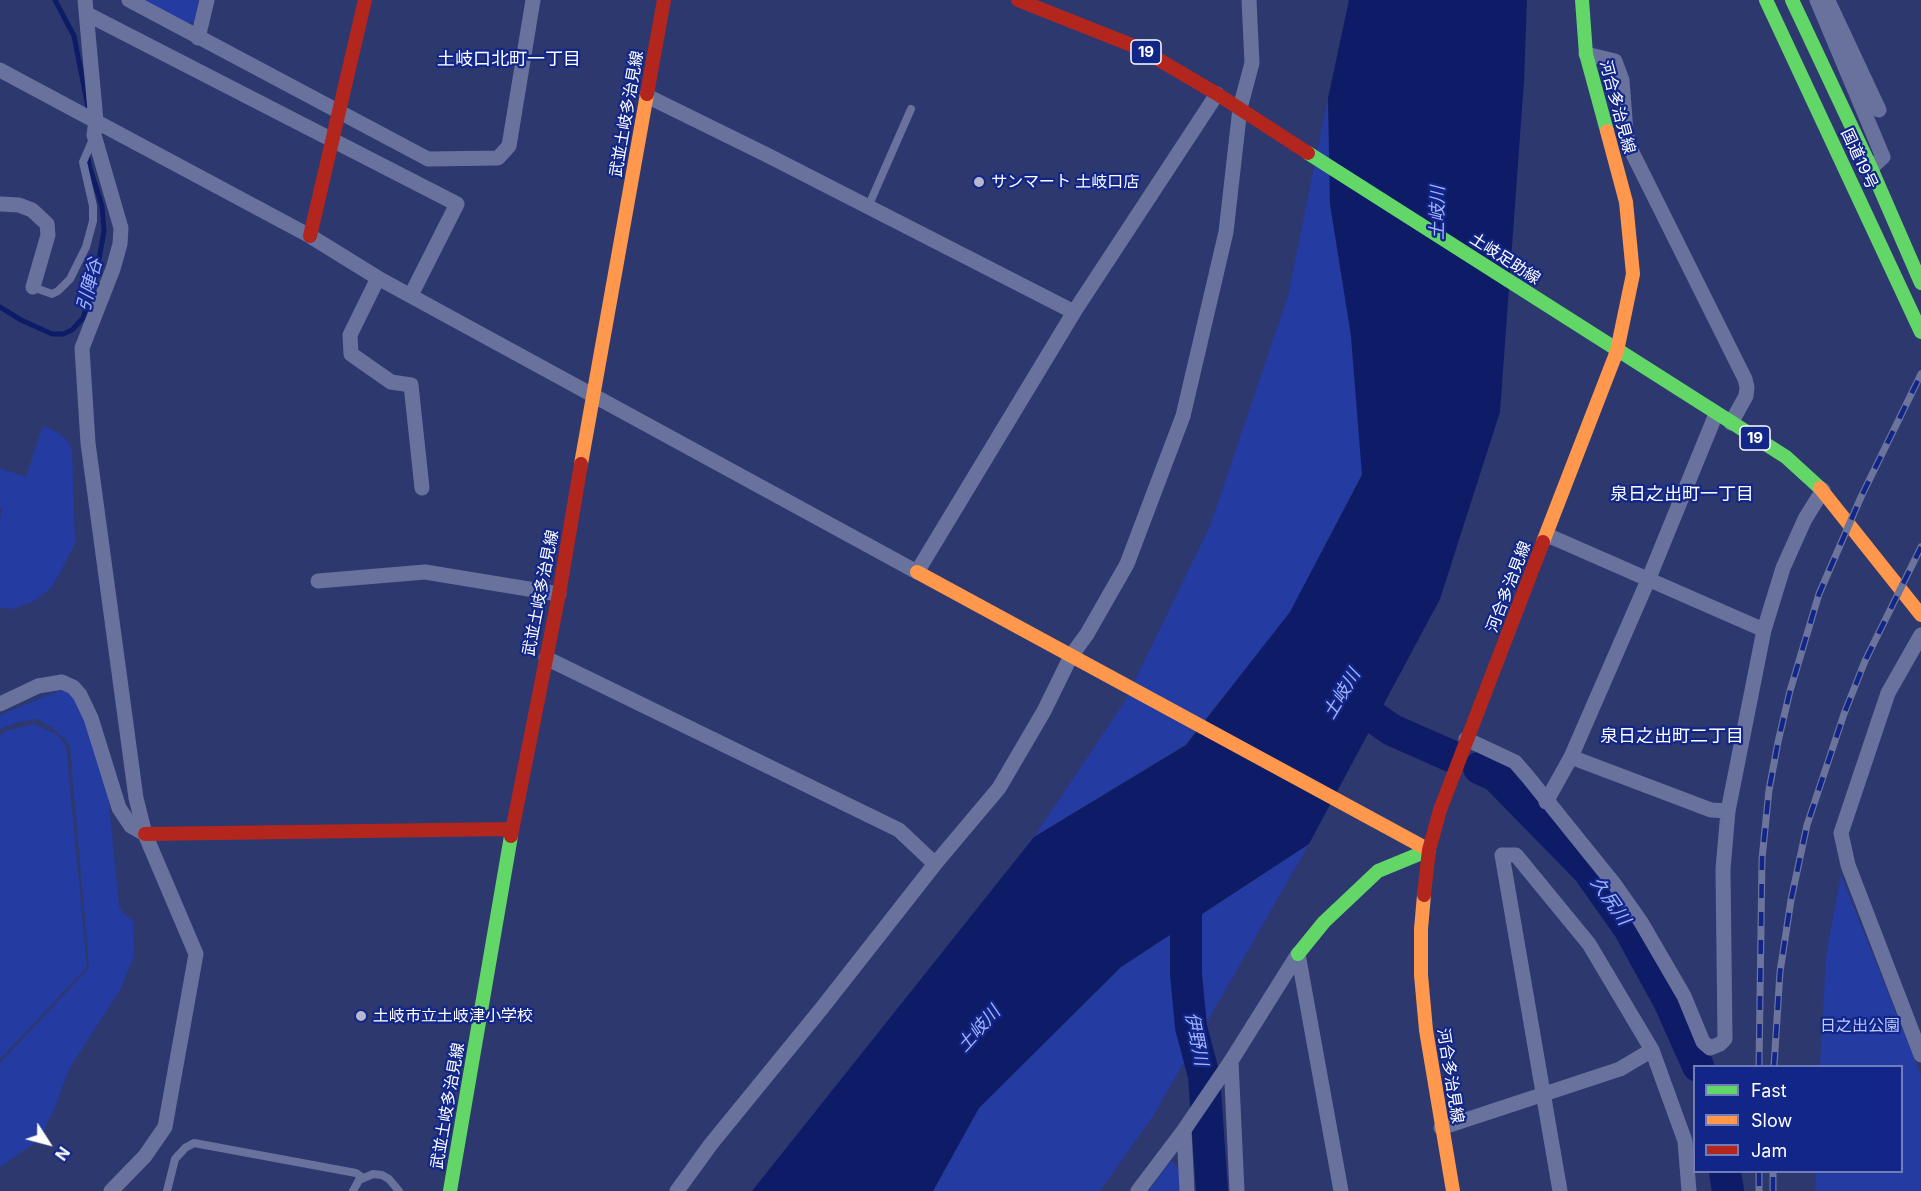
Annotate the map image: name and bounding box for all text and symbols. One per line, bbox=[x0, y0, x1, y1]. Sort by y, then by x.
road number: 19 bbox=[1131, 40, 1161, 64]
district label: 土岐口北町一丁目 bbox=[437, 49, 581, 71]
street label: 武並土岐多治見線 bbox=[606, 49, 648, 179]
street label: 河合多治見線 bbox=[1595, 58, 1639, 156]
street label: 国道19号 bbox=[1837, 126, 1881, 192]
place label: サンマート 土岐口店 bbox=[991, 172, 1139, 192]
marker: サンマート 土岐口店 bbox=[972, 175, 986, 189]
water label: 土岐川 bbox=[1427, 186, 1449, 240]
street label: 土岐足助線 bbox=[1466, 229, 1544, 289]
water label: 引陣谷 bbox=[73, 256, 107, 314]
road number: 19 bbox=[1740, 426, 1770, 450]
district label: 泉日之出町一丁目 bbox=[1610, 484, 1754, 506]
street label: 武並土岐多治見線 bbox=[519, 528, 563, 658]
street label: 河合多治見線 bbox=[1483, 539, 1535, 635]
water label: 土岐川 bbox=[1319, 665, 1365, 723]
district label: 泉日之出町二丁目 bbox=[1600, 726, 1744, 748]
water label: 久尻川 bbox=[1586, 873, 1634, 929]
water label: 土岐川 bbox=[953, 1002, 1005, 1056]
place label: 土岐市立土岐津小学校 bbox=[373, 1006, 533, 1026]
marker: 土岐市立土岐津小学校 bbox=[354, 1009, 368, 1023]
water label: 伊野川 bbox=[1180, 1010, 1212, 1068]
park label: 日之出公園 bbox=[1820, 1016, 1900, 1036]
street label: 河合多治見線 bbox=[1433, 1027, 1467, 1125]
street label: 武並土岐多治見線 bbox=[427, 1041, 469, 1171]
legend bbox=[1693, 1065, 1903, 1173]
text: Fast bbox=[1751, 1080, 1787, 1101]
text: Slow bbox=[1751, 1110, 1792, 1131]
north arrow bbox=[18, 1113, 78, 1173]
text: Jam bbox=[1751, 1140, 1787, 1161]
text: N bbox=[51, 1143, 74, 1164]

